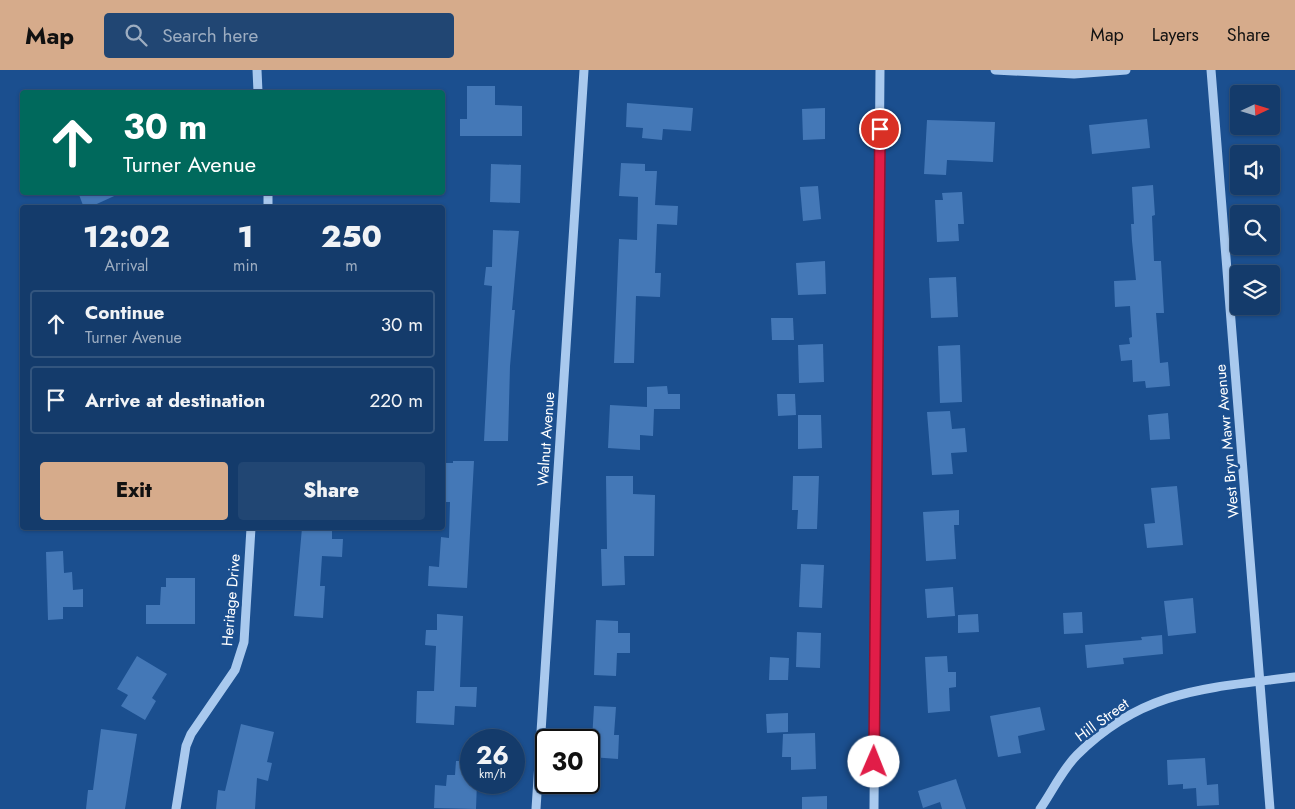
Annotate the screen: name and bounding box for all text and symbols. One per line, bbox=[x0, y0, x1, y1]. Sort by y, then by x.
search box bbox=[104, 13, 454, 58]
text: Map bbox=[25, 18, 74, 53]
icon: search bbox=[122, 21, 150, 49]
text: Search here bbox=[162, 22, 258, 49]
text: Map bbox=[1090, 22, 1124, 48]
text: Layers bbox=[1152, 22, 1199, 48]
text: Share bbox=[1227, 22, 1270, 48]
north arrow bbox=[1230, 85, 1280, 135]
map controls bbox=[1230, 85, 1280, 315]
text: 30 m bbox=[123, 102, 207, 152]
pin bbox=[859, 108, 901, 150]
icon: ahead bbox=[40, 110, 105, 175]
icon: arrive bbox=[866, 115, 894, 143]
button: sound bbox=[1230, 145, 1280, 195]
text: Turner Avenue bbox=[123, 148, 256, 180]
button: search bbox=[1230, 205, 1280, 255]
text: 12:02 bbox=[83, 215, 170, 258]
text: 1 bbox=[238, 215, 253, 258]
text: 250 bbox=[321, 215, 382, 258]
text: Arrival bbox=[104, 254, 149, 277]
text: min bbox=[233, 254, 258, 277]
text: m bbox=[345, 254, 358, 277]
button: layers bbox=[1230, 265, 1280, 315]
text: Continue bbox=[85, 299, 164, 326]
icon: ahead bbox=[42, 310, 70, 338]
text: 30 m bbox=[381, 311, 423, 338]
text: Turner Avenue bbox=[85, 326, 182, 349]
street label: West Bryn Mawr Avenue bbox=[1209, 363, 1245, 519]
icon: arrive bbox=[42, 386, 70, 414]
text: Arrive at destination bbox=[85, 387, 265, 414]
text: 220 m bbox=[369, 387, 423, 414]
street label: Walnut Avenue bbox=[532, 391, 560, 487]
button: Exit bbox=[40, 462, 228, 520]
button: Share bbox=[238, 462, 425, 520]
street label: Heritage Drive bbox=[216, 553, 246, 647]
street label: Hill Street bbox=[1071, 693, 1134, 747]
speed limit sign: 30 bbox=[535, 729, 600, 794]
position arrow bbox=[847, 735, 899, 787]
text: 26 bbox=[476, 737, 509, 773]
text: km/h bbox=[479, 765, 506, 783]

